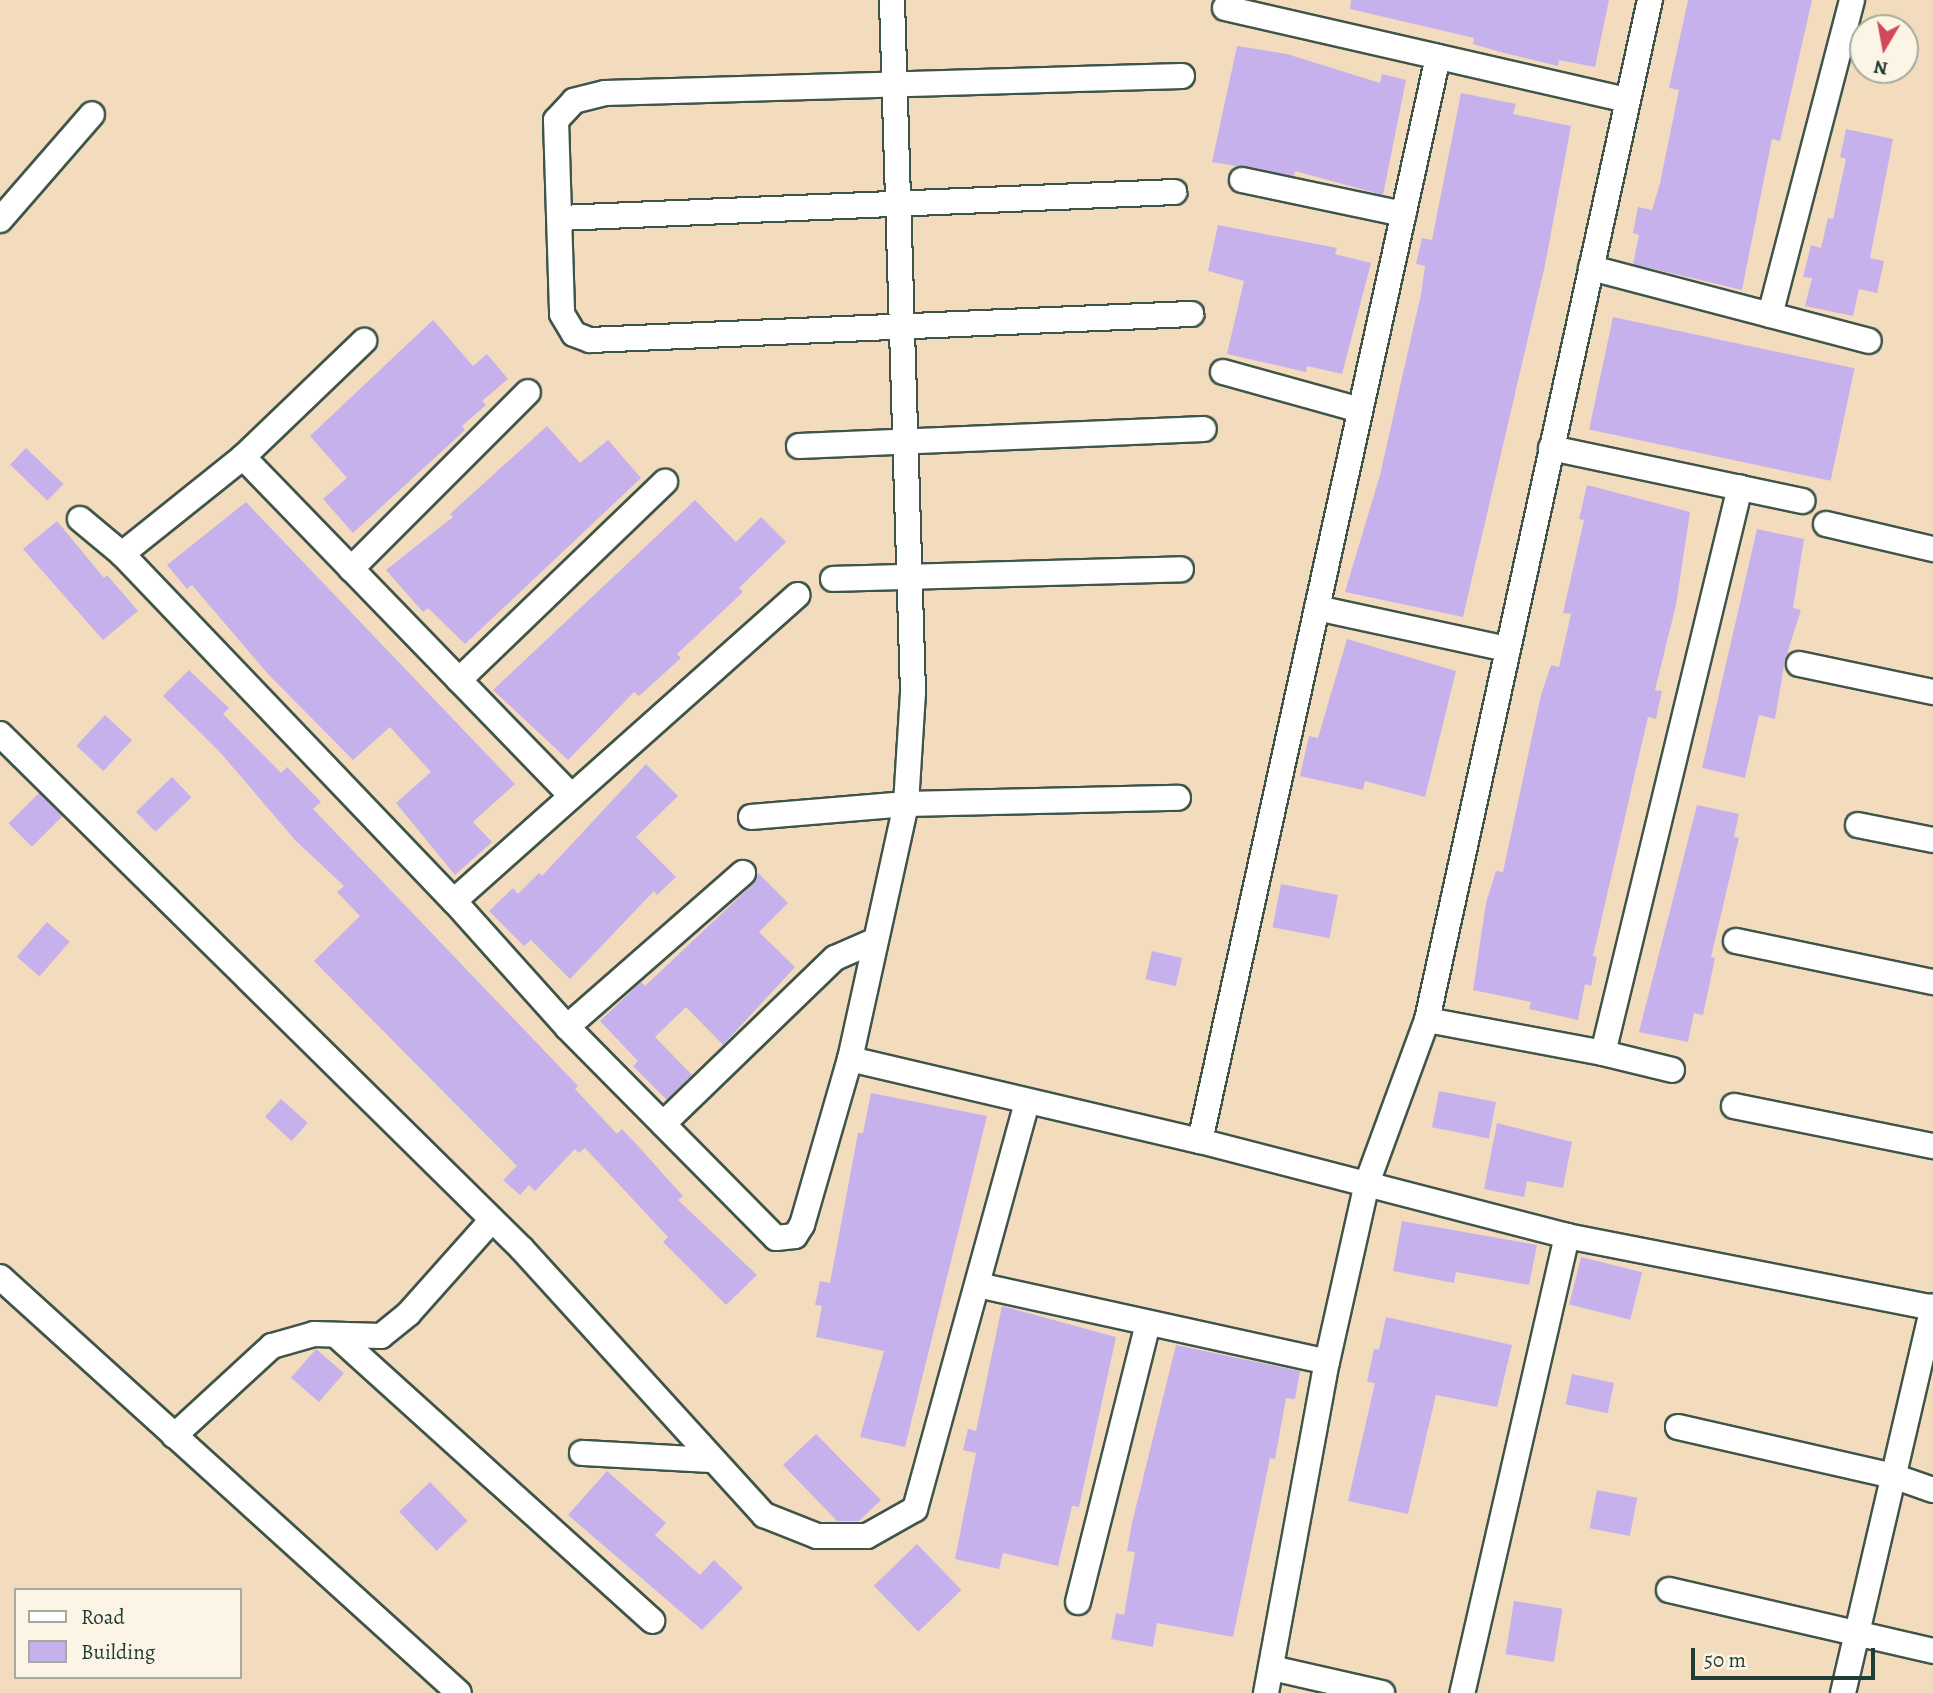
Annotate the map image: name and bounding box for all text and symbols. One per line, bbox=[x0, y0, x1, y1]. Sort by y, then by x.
north arrow bbox=[1849, 14, 1919, 84]
text: N bbox=[1872, 54, 1890, 82]
legend bbox=[14, 1588, 242, 1679]
text: Road bbox=[81, 1603, 125, 1631]
scale bar bbox=[1695, 1634, 1879, 1678]
text: Building bbox=[81, 1638, 155, 1666]
text: 50 m bbox=[1704, 1646, 1746, 1674]

